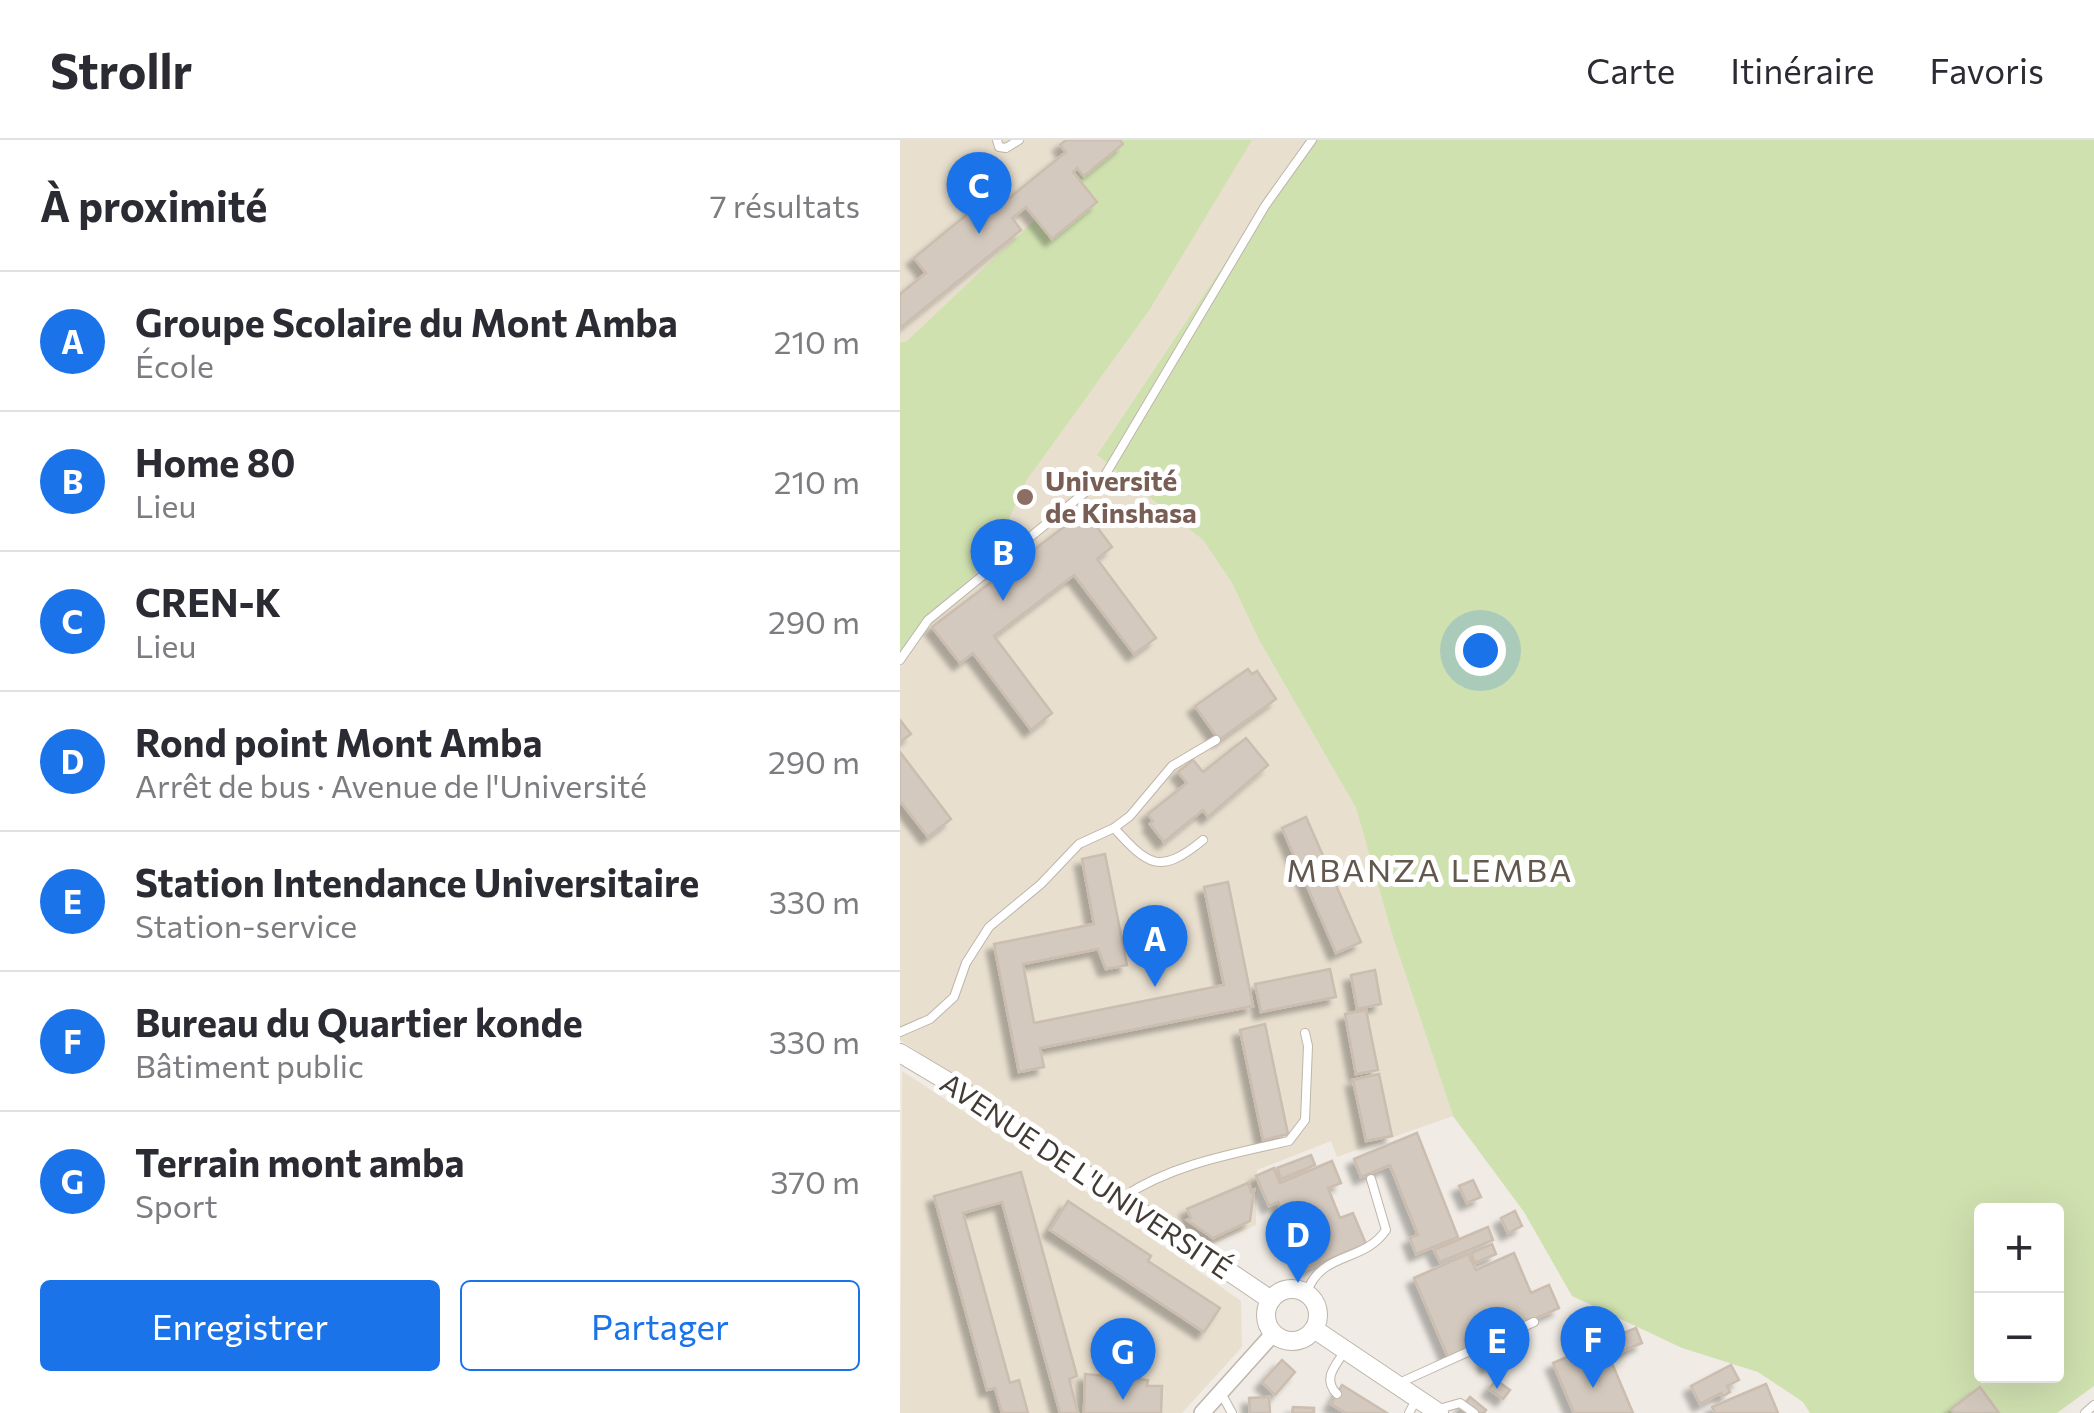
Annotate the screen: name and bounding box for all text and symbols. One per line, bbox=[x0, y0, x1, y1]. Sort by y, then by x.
text: Strollr bbox=[50, 40, 192, 99]
text: Carte bbox=[1586, 48, 1675, 91]
text: Itinéraire bbox=[1730, 48, 1875, 91]
text: Favoris bbox=[1930, 48, 2044, 91]
pin: C bbox=[946, 152, 1012, 234]
text: À proximité bbox=[40, 179, 267, 231]
text: 7 résultats bbox=[710, 185, 860, 225]
text: Groupe Scolaire du Mont Amba bbox=[135, 298, 678, 345]
text: A bbox=[61, 321, 84, 361]
text: 210 m bbox=[774, 321, 860, 361]
text: École bbox=[135, 345, 214, 385]
text: Home 80 bbox=[135, 438, 295, 485]
text: B bbox=[62, 461, 83, 501]
text: 210 m bbox=[774, 461, 860, 501]
place label: Université de Kinshasa bbox=[1045, 463, 1197, 529]
text: Lieu bbox=[135, 485, 196, 525]
marker: Université de Kinshasa bbox=[1014, 486, 1036, 508]
pin: B bbox=[970, 518, 1036, 601]
text: CREN-K bbox=[135, 578, 281, 625]
text: C bbox=[62, 601, 83, 641]
text: 290 m bbox=[768, 601, 860, 641]
text: Lieu bbox=[135, 625, 196, 665]
your location bbox=[1455, 625, 1506, 676]
text: Rond point Mont Amba bbox=[135, 718, 543, 765]
text: D bbox=[61, 741, 84, 781]
text: 290 m bbox=[768, 741, 860, 781]
text: Arrêt de bus · Avenue de l'Université bbox=[135, 765, 647, 805]
district label: MBANZA LEMBA bbox=[1286, 849, 1574, 889]
text: Station Intendance Universitaire bbox=[135, 858, 699, 905]
text: E bbox=[63, 881, 82, 921]
text: 330 m bbox=[769, 881, 860, 921]
pin: A bbox=[1122, 904, 1188, 987]
text: Station-service bbox=[135, 905, 357, 945]
text: Bureau du Quartier konde bbox=[135, 998, 583, 1045]
text: F bbox=[63, 1021, 82, 1061]
text: 330 m bbox=[769, 1021, 860, 1061]
text: Bâtiment public bbox=[135, 1045, 364, 1085]
street label: AVENUE DE L'UNIVERSITÉ bbox=[935, 1065, 1239, 1285]
text: Terrain mont amba bbox=[135, 1138, 464, 1185]
text: G bbox=[61, 1161, 84, 1201]
text: 370 m bbox=[770, 1161, 860, 1201]
text: Sport bbox=[135, 1185, 218, 1225]
pin: D bbox=[1266, 1200, 1330, 1283]
map controls bbox=[1974, 1203, 2064, 1383]
button: + bbox=[1974, 1203, 2064, 1293]
button: Enregistrer bbox=[40, 1280, 440, 1371]
button: Partager bbox=[460, 1280, 860, 1371]
button: − bbox=[1974, 1293, 2064, 1383]
pin: E bbox=[1464, 1306, 1530, 1389]
pin: F bbox=[1560, 1306, 1626, 1388]
pin: G bbox=[1090, 1318, 1156, 1400]

